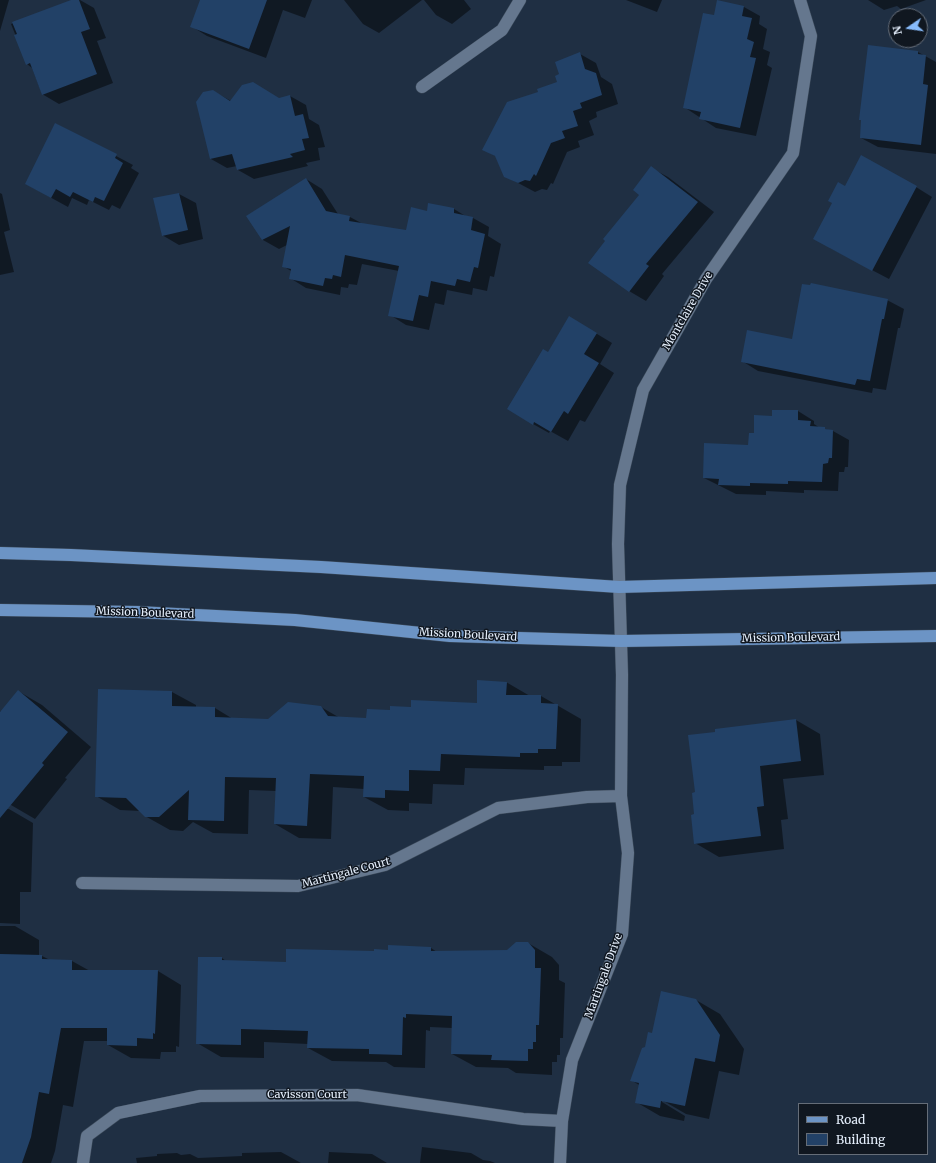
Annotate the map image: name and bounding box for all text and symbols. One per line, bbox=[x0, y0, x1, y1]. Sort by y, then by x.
north arrow bbox=[888, 8, 928, 48]
text: N bbox=[889, 25, 905, 36]
street label: Montclaire Drive bbox=[660, 269, 716, 353]
street label: Mission Boulevard bbox=[96, 605, 194, 621]
street label: Mission Boulevard bbox=[419, 626, 517, 644]
street label: Mission Boulevard bbox=[742, 631, 840, 645]
street label: Martingale Court bbox=[300, 855, 392, 891]
street label: Martingale Drive bbox=[582, 932, 626, 1020]
street label: Cavisson Court bbox=[267, 1088, 347, 1102]
legend bbox=[798, 1103, 928, 1155]
text: Road bbox=[836, 1112, 865, 1127]
text: Building bbox=[836, 1132, 885, 1147]

